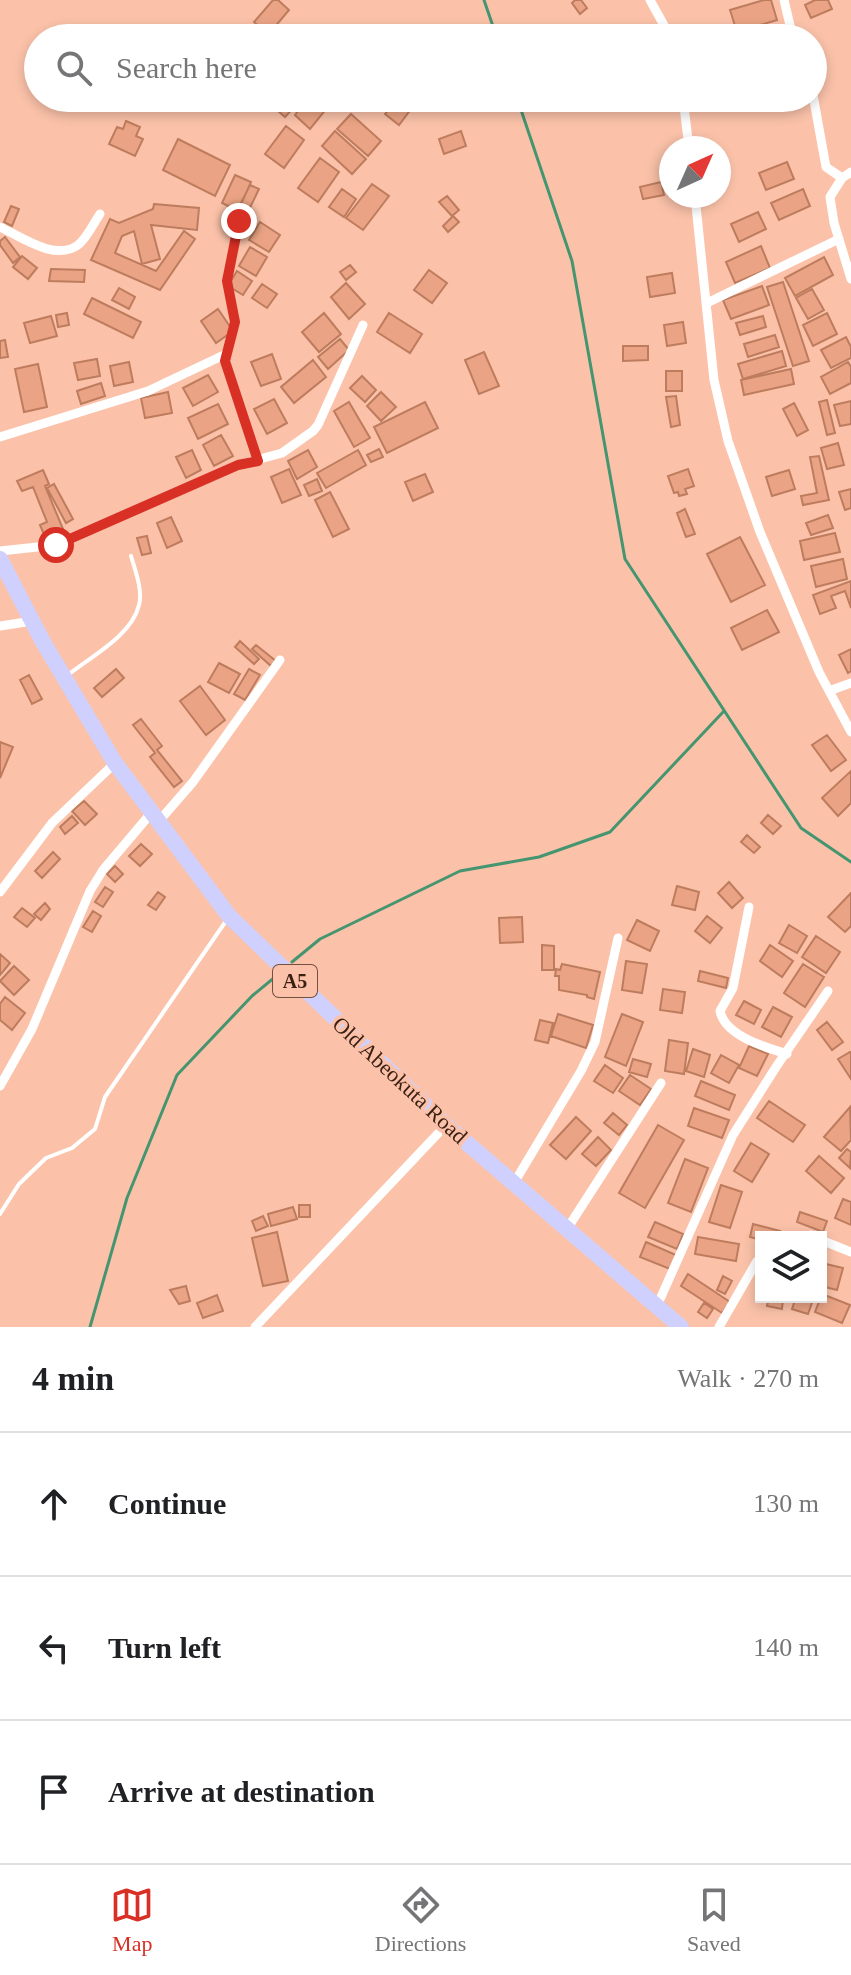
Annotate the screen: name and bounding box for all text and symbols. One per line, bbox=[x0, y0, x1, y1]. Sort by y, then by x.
search box bbox=[24, 24, 827, 112]
icon: search bbox=[52, 46, 96, 90]
text: Search here bbox=[116, 51, 257, 84]
north arrow bbox=[659, 136, 731, 208]
route end bbox=[221, 203, 257, 239]
route start bbox=[38, 527, 74, 563]
road number: A5 bbox=[273, 965, 317, 997]
street label: Old Abeokuta Road bbox=[328, 1011, 472, 1149]
map controls bbox=[755, 1231, 827, 1303]
button: layers bbox=[755, 1231, 827, 1303]
text: 4 min bbox=[32, 1360, 114, 1397]
text: Walk · 270 m bbox=[677, 1364, 819, 1393]
icon: ahead bbox=[32, 1482, 76, 1526]
text: Continue bbox=[108, 1487, 226, 1520]
text: 130 m bbox=[753, 1489, 819, 1518]
icon: left bbox=[32, 1626, 76, 1670]
text: Turn left bbox=[108, 1631, 221, 1664]
text: 140 m bbox=[753, 1633, 819, 1662]
icon: arrive bbox=[32, 1770, 76, 1814]
text: Arrive at destination bbox=[108, 1775, 375, 1808]
tab: Map bbox=[110, 1883, 154, 1957]
tab: Directions bbox=[375, 1883, 466, 1957]
tab: Saved bbox=[687, 1883, 741, 1957]

